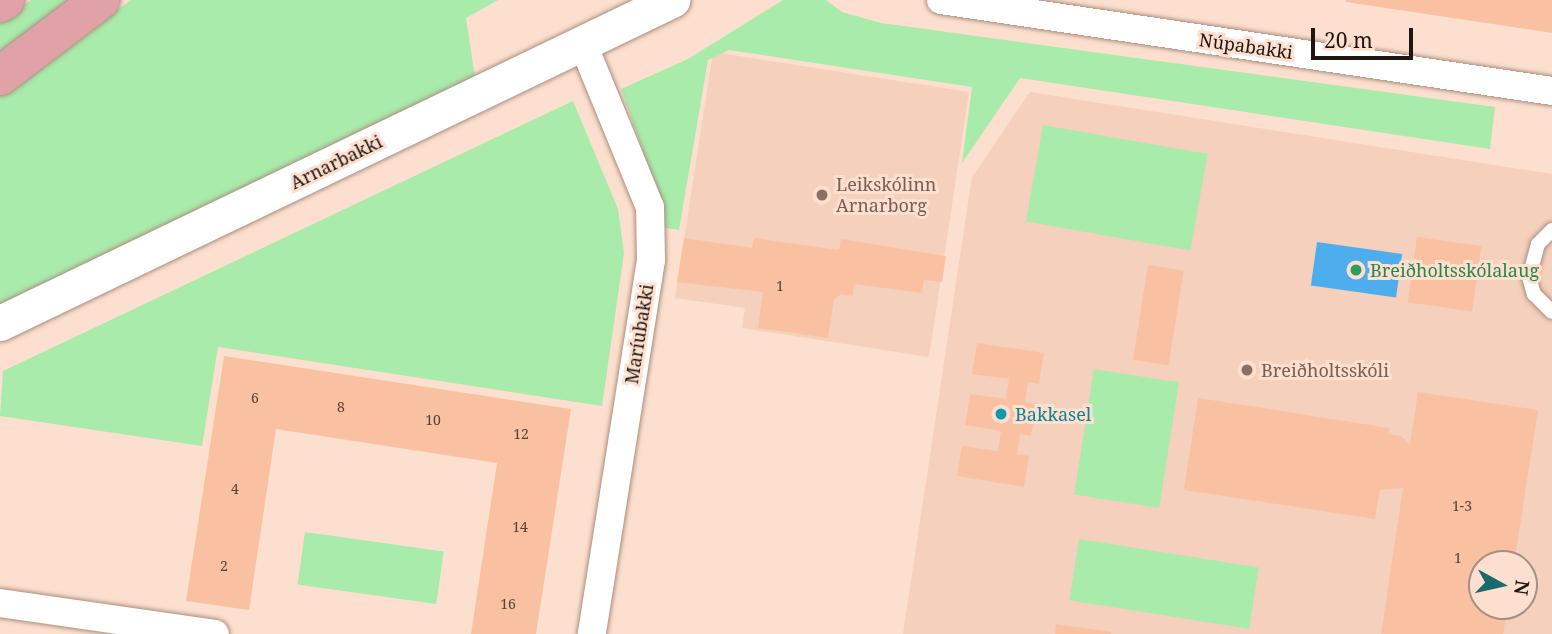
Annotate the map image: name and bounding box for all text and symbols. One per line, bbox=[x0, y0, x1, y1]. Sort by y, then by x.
scale bar bbox=[1314, 14, 1416, 58]
text: 20 m bbox=[1324, 26, 1373, 54]
street label: Núpabakki bbox=[1198, 29, 1294, 63]
street label: Arnarbakki bbox=[287, 131, 385, 193]
place label: Leikskólinn Arnarborg bbox=[836, 174, 936, 216]
marker: Leikskólinn Arnarborg bbox=[814, 187, 830, 203]
place label: Breiðholtsskólalaug bbox=[1370, 259, 1539, 281]
marker: Breiðholtsskólalaug bbox=[1348, 262, 1364, 278]
house number: 1 bbox=[776, 278, 784, 294]
street label: Maríubakki bbox=[620, 283, 658, 385]
place label: Breiðholtsskóli bbox=[1261, 359, 1389, 381]
marker: Breiðholtsskóli bbox=[1239, 362, 1255, 378]
house number: 6 bbox=[251, 390, 259, 406]
house number: 8 bbox=[337, 399, 345, 415]
place label: Bakkasel bbox=[1015, 403, 1091, 425]
marker: Bakkasel bbox=[993, 406, 1009, 422]
house number: 10 bbox=[425, 412, 441, 428]
house number: 12 bbox=[513, 426, 529, 442]
house number: 4 bbox=[231, 481, 239, 497]
house number: 1-3 bbox=[1452, 498, 1472, 514]
house number: 14 bbox=[512, 519, 528, 535]
house number: 1 bbox=[1454, 550, 1462, 566]
north arrow bbox=[1468, 550, 1538, 620]
house number: 2 bbox=[220, 558, 228, 574]
text: N bbox=[1508, 578, 1536, 597]
house number: 16 bbox=[500, 596, 516, 612]

